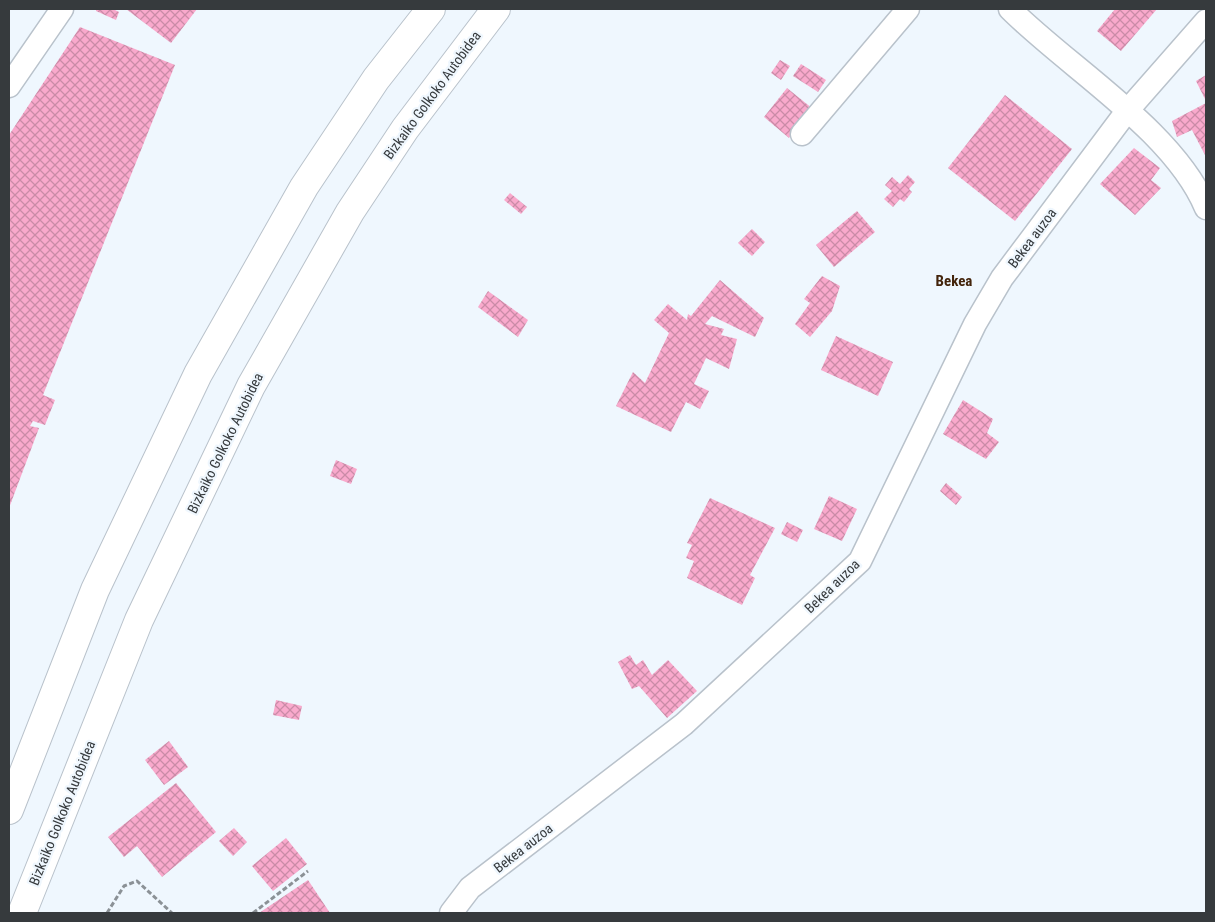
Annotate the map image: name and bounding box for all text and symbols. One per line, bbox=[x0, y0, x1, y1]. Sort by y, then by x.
street label: Bizkaiko Golkoko Autobidea bbox=[380, 28, 484, 162]
street label: Bekea auzoa bbox=[1005, 205, 1059, 271]
district label: Bekea bbox=[936, 272, 972, 290]
street label: Bizkaiko Golkoko Autobidea bbox=[184, 370, 266, 516]
street label: Bekea auzoa bbox=[801, 556, 863, 616]
street label: Bizkaiko Golkoko Autobidea bbox=[26, 738, 98, 888]
street label: Bekea auzoa bbox=[490, 820, 556, 876]

